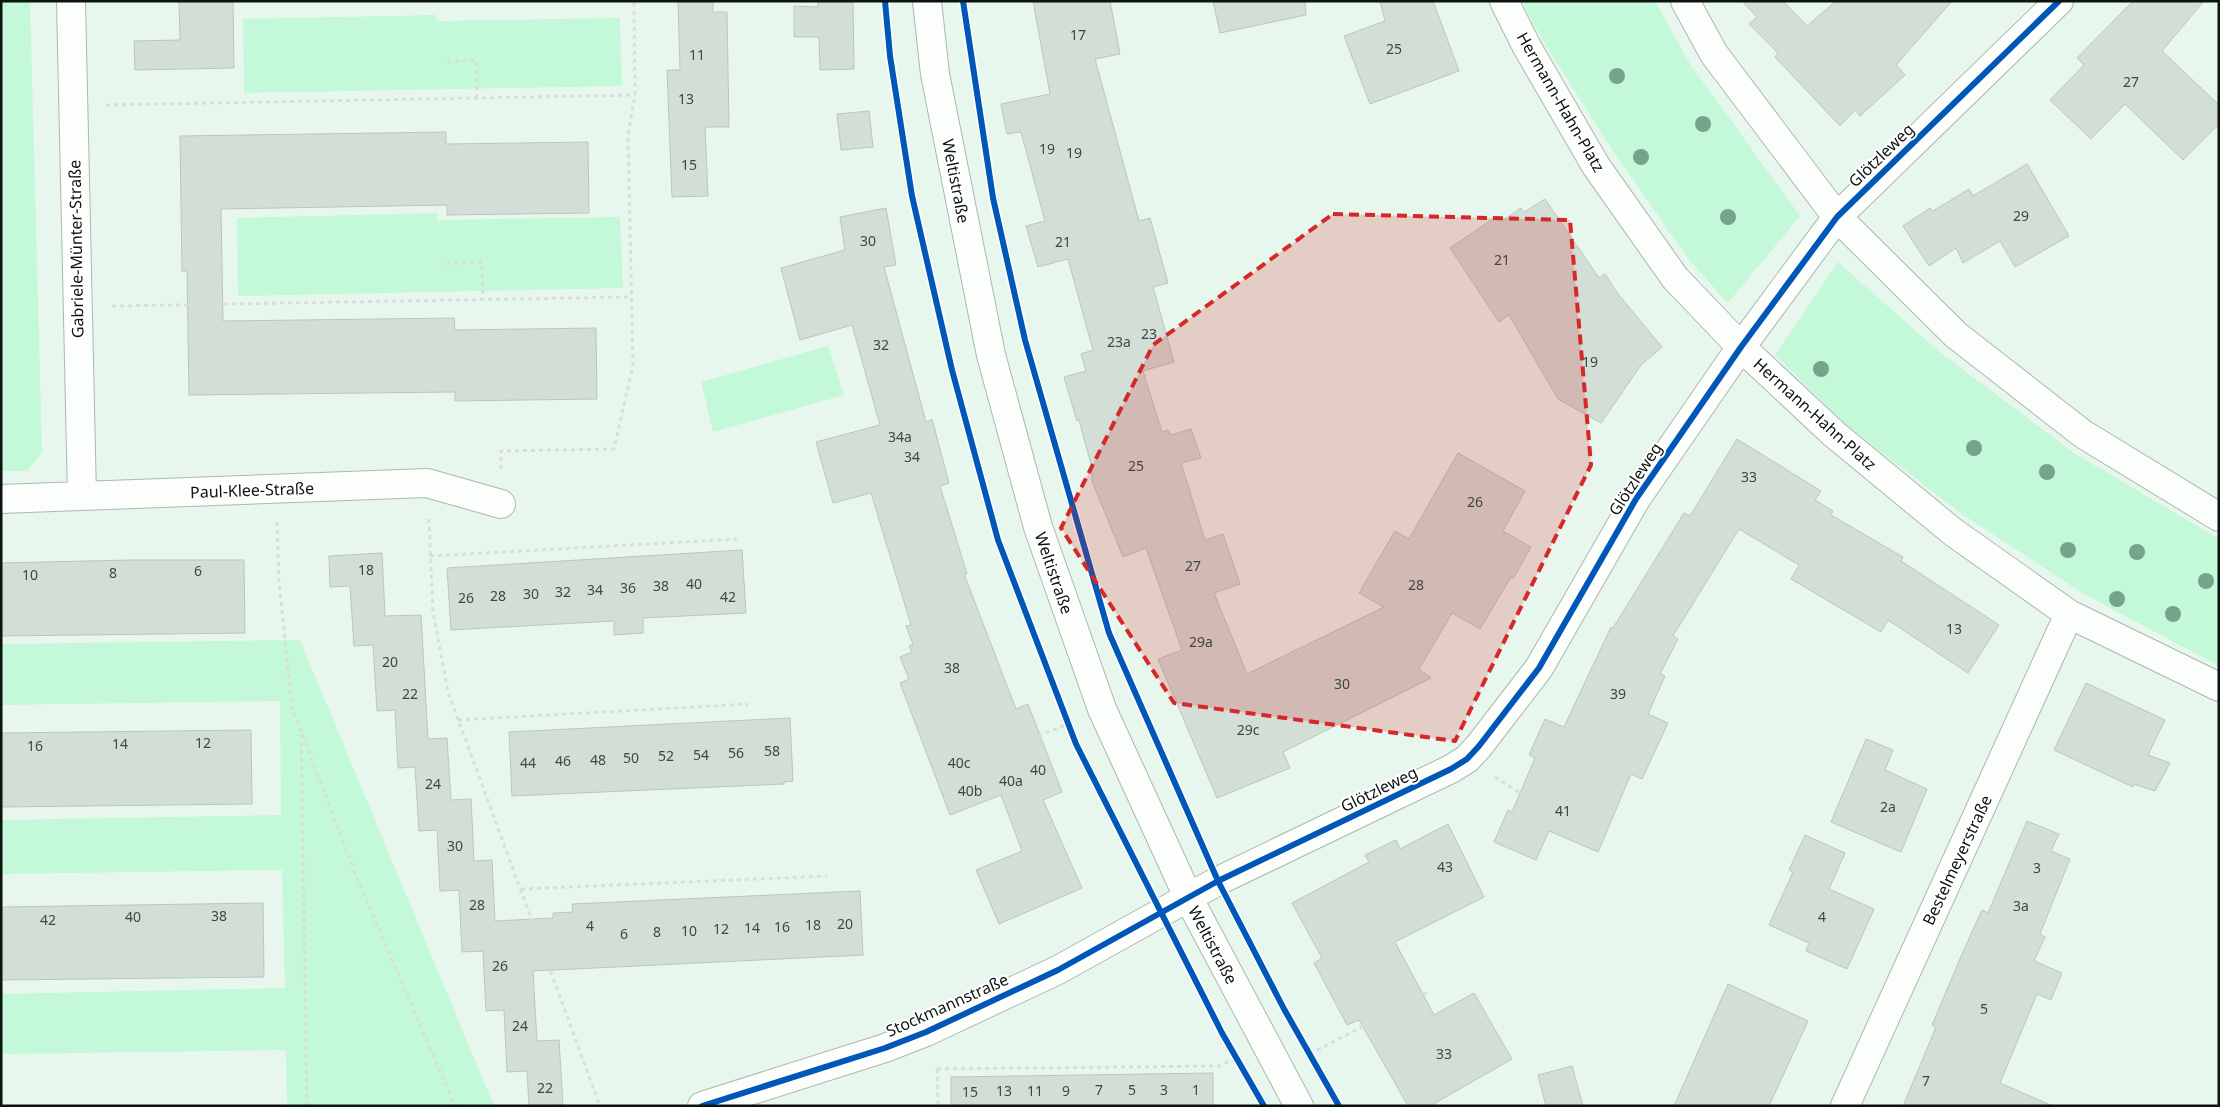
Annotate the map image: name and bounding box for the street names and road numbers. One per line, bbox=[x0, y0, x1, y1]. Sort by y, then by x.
street label: Hermann-Hahn-Platz bbox=[1512, 28, 1610, 176]
street label: Glötzleweg bbox=[1843, 118, 1919, 192]
street label: Weltistraße bbox=[937, 137, 975, 225]
street label: Gabriele-Münter-Straße bbox=[63, 160, 89, 338]
street label: Hermann-Hahn-Platz bbox=[1749, 353, 1881, 475]
street label: Glötzleweg bbox=[1603, 438, 1667, 520]
street label: Paul-Klee-Straße bbox=[190, 477, 314, 503]
street label: Weltistraße bbox=[1030, 529, 1078, 617]
street label: Glötzleweg bbox=[1337, 761, 1421, 817]
street label: Bestelmeyerstraße bbox=[1917, 791, 1997, 929]
street label: Weltistraße bbox=[1183, 902, 1243, 988]
street label: Stockmannstraße bbox=[882, 968, 1012, 1042]

